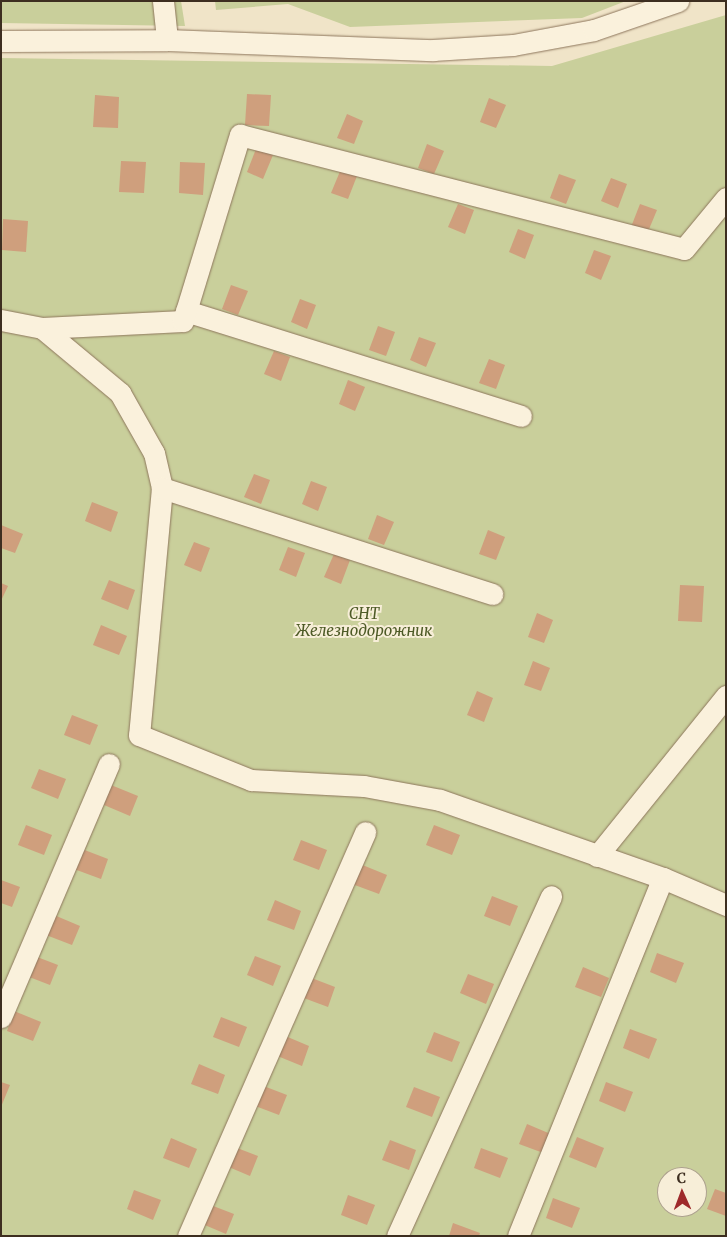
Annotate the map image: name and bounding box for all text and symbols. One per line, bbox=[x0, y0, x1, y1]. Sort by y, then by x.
park label: СНТ Железнодорожник bbox=[296, 604, 432, 639]
north arrow bbox=[657, 1167, 707, 1217]
text: С bbox=[677, 1169, 686, 1187]

